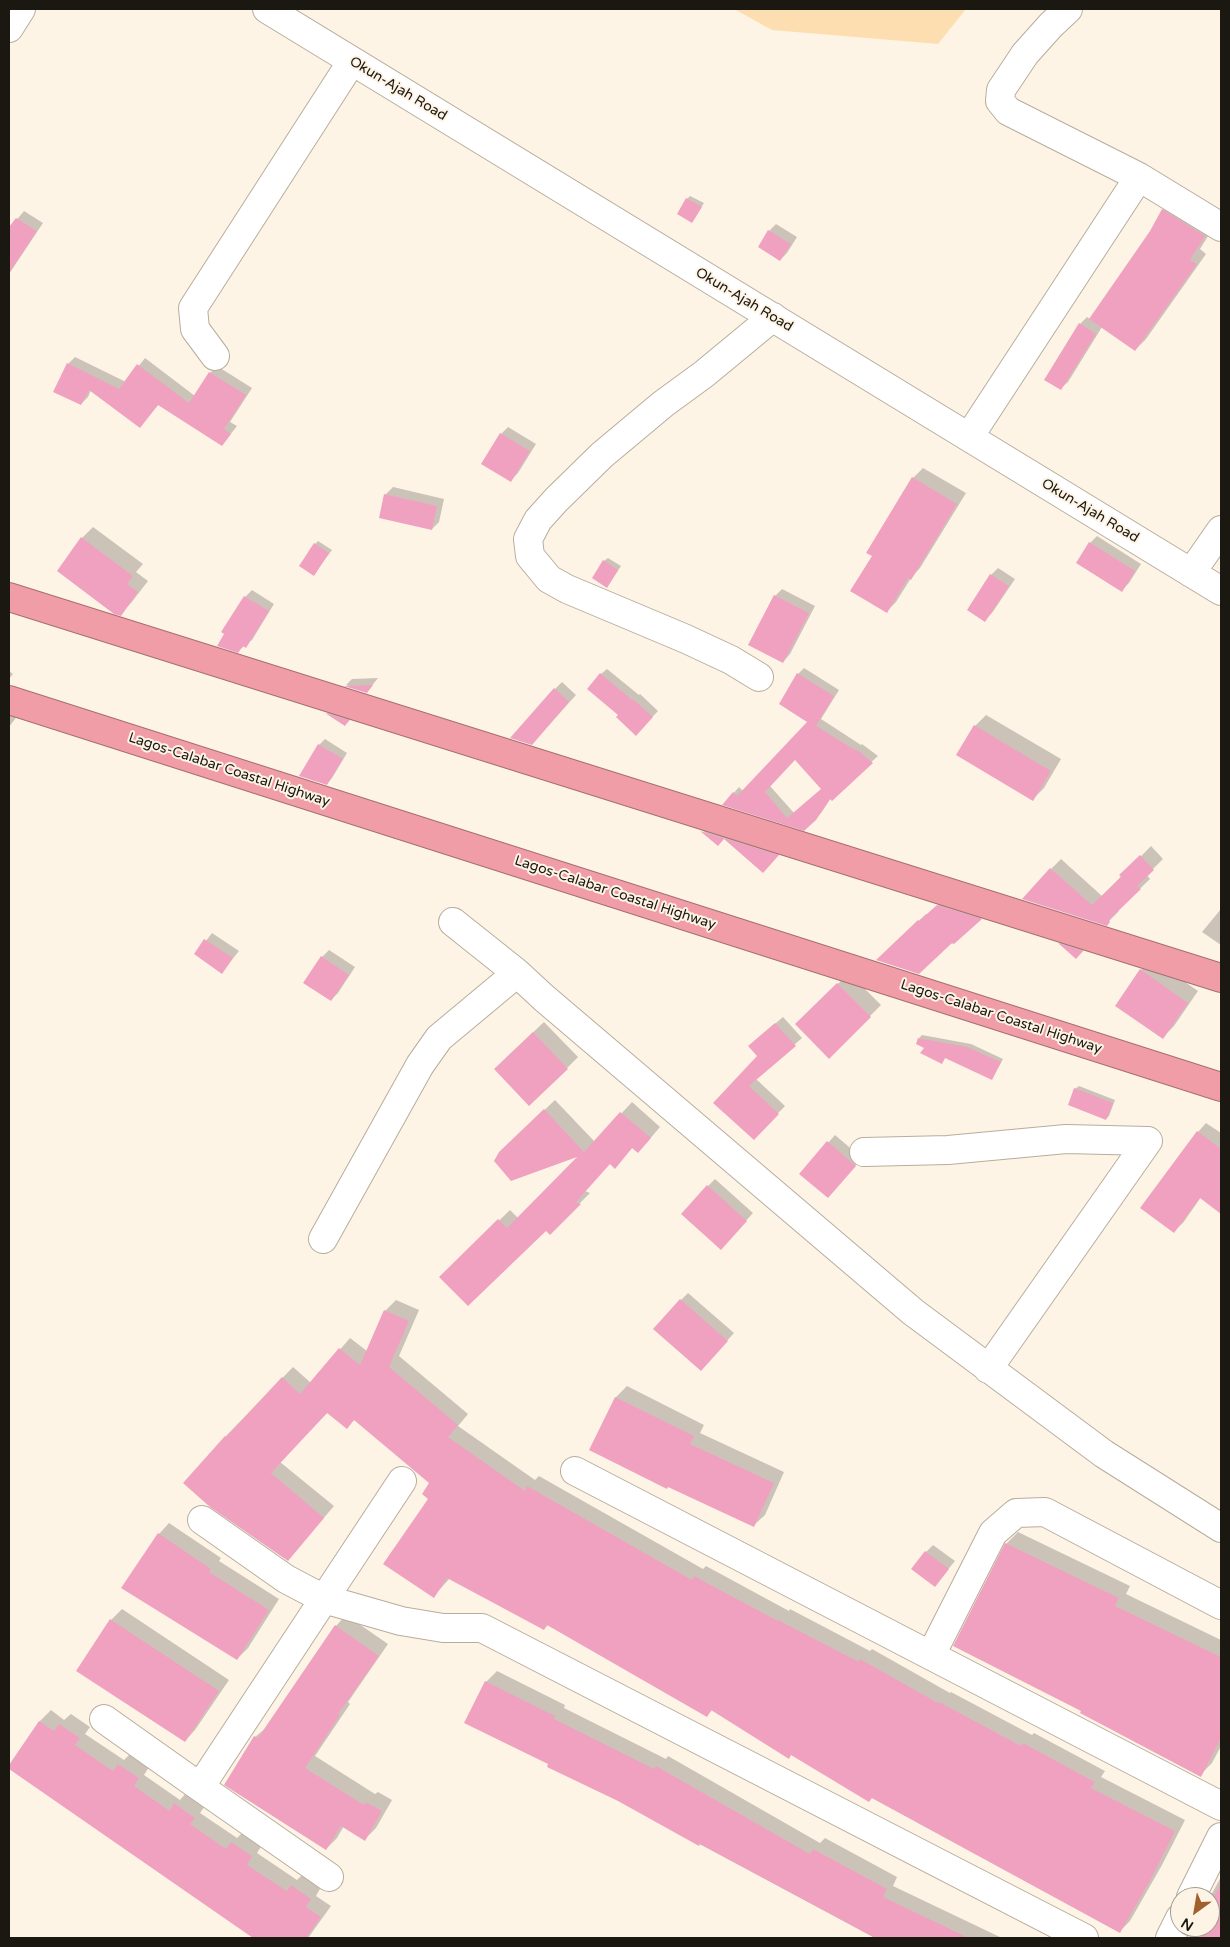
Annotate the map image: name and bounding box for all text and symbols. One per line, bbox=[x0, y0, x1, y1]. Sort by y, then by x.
street label: Okun-Ajah Road bbox=[346, 53, 450, 125]
street label: Okun-Ajah Road bbox=[692, 264, 796, 336]
street label: Okun-Ajah Road bbox=[1038, 475, 1142, 547]
street label: Lagos-Calabar Coastal Highway bbox=[126, 729, 332, 811]
street label: Lagos-Calabar Coastal Highway bbox=[512, 852, 718, 934]
street label: Lagos-Calabar Coastal Highway bbox=[898, 976, 1104, 1058]
north arrow bbox=[1170, 1887, 1220, 1937]
text: N bbox=[1178, 1914, 1197, 1934]

